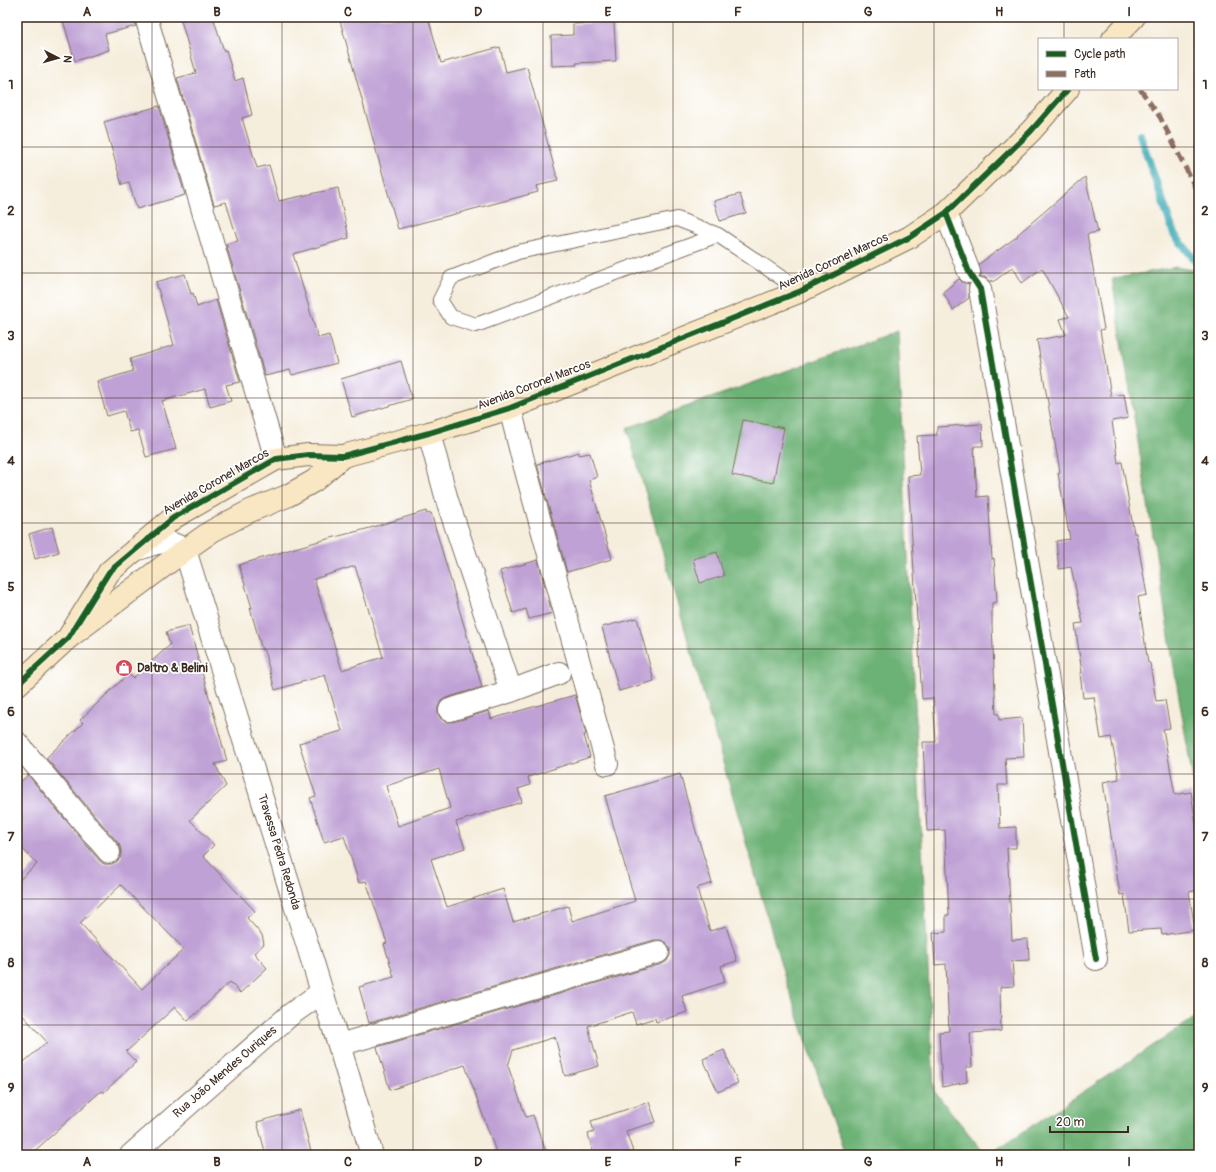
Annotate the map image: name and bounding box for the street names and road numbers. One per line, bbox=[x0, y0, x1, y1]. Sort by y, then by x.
street label: Avenida Coronel Marcos bbox=[775, 230, 891, 294]
street label: Avenida Coronel Marcos bbox=[475, 356, 593, 413]
street label: Avenida Coronel Marcos bbox=[160, 445, 272, 518]
street label: Travessa Pedra Redonda bbox=[254, 792, 304, 912]
street label: Rua João Mendes Ouriques bbox=[170, 1022, 280, 1121]

